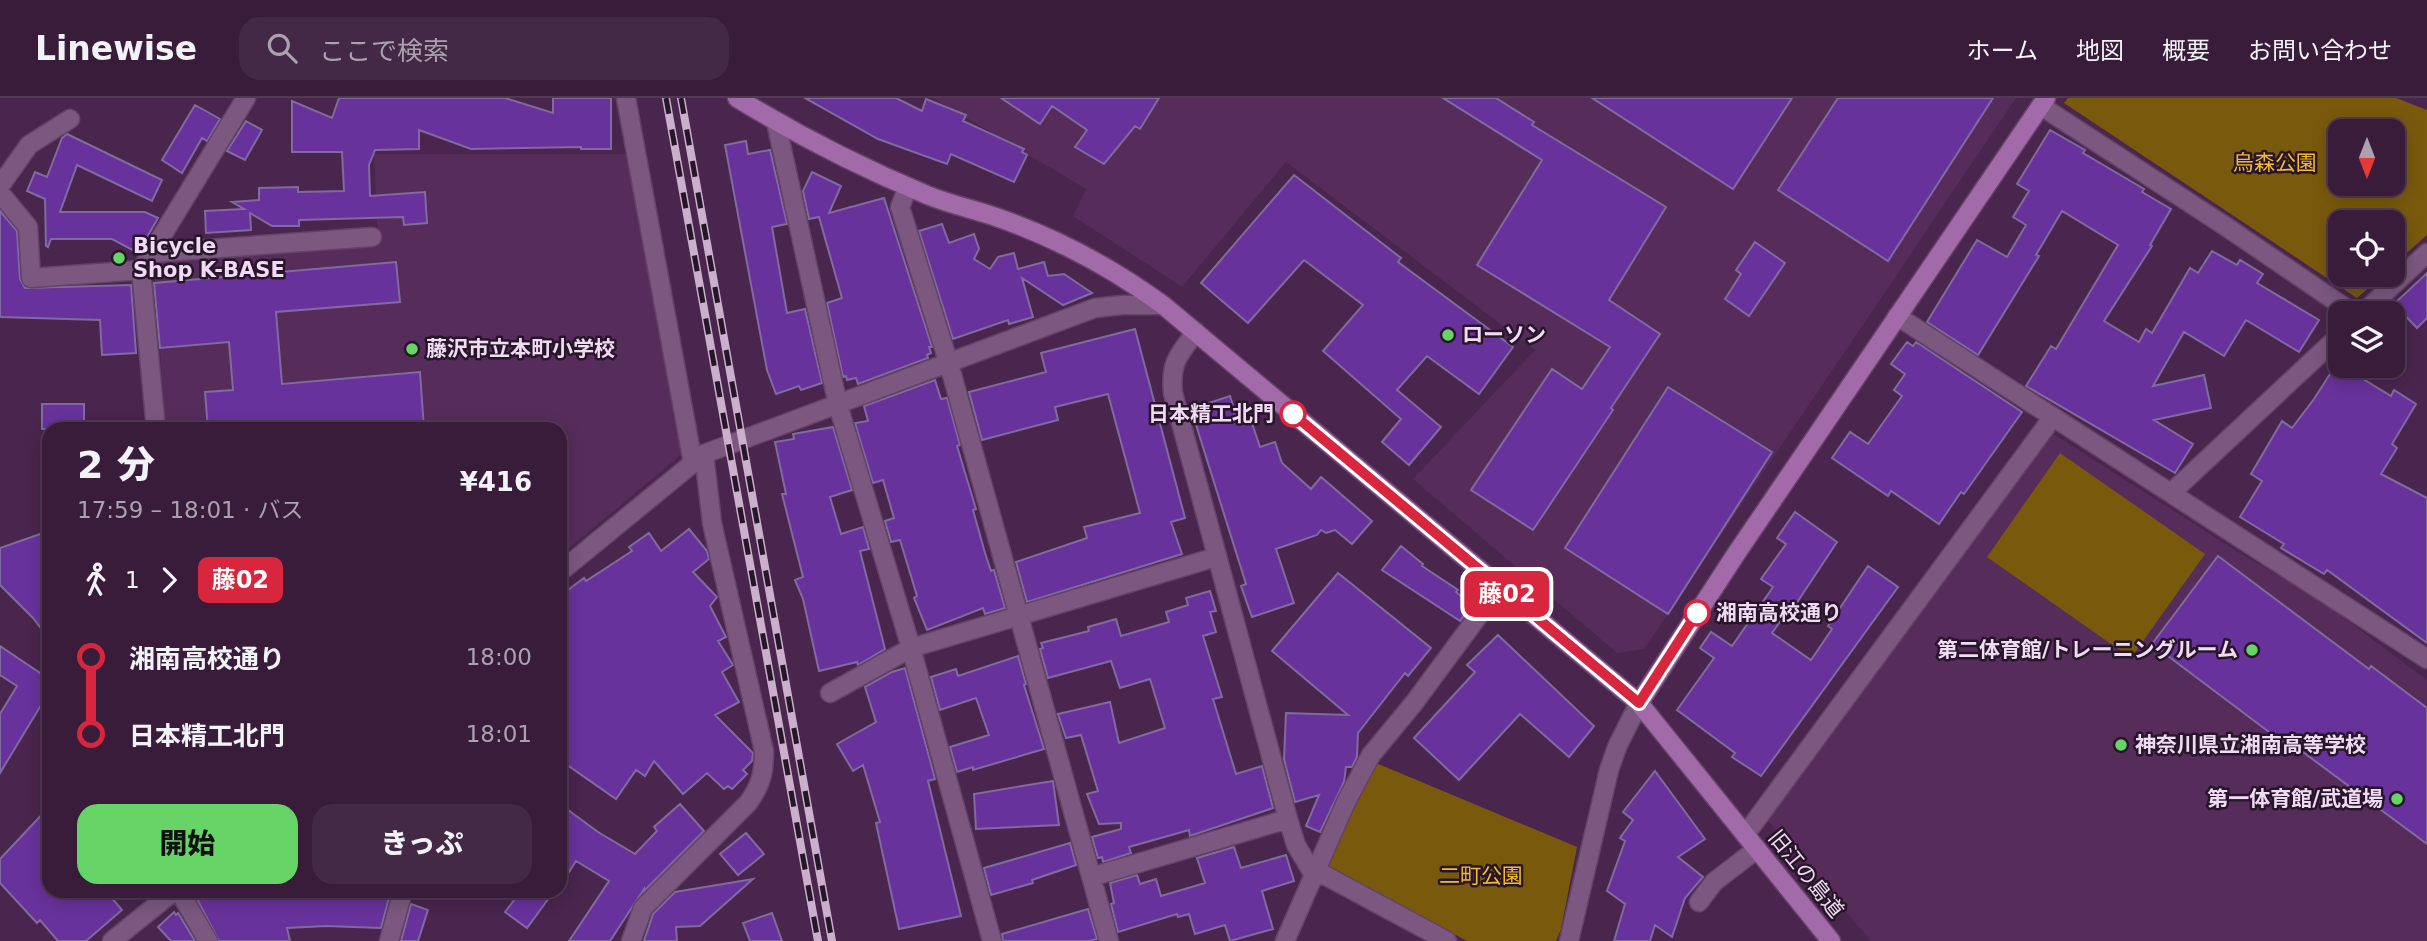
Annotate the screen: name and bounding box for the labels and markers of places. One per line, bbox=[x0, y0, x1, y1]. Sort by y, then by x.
place label: Bicycle Shop K-BASE bbox=[133, 234, 285, 282]
marker: Bicycle Shop K-BASE bbox=[111, 250, 127, 266]
place label: ローソン bbox=[1462, 323, 1546, 347]
marker: ローソン bbox=[1440, 327, 1456, 343]
place label: 藤沢市立本町小学校 bbox=[426, 337, 615, 361]
marker: 藤沢市立本町小学校 bbox=[404, 341, 420, 357]
marker: 日本精工北門 bbox=[1280, 401, 1306, 427]
place label: 日本精工北門 bbox=[1148, 402, 1274, 426]
marker: 湘南高校通り bbox=[1684, 600, 1710, 626]
place label: 湘南高校通り bbox=[1716, 601, 1842, 625]
place label: 第二体育館/トレーニングルーム bbox=[1937, 638, 2238, 662]
marker: 第二体育館/トレーニングルーム bbox=[2244, 642, 2260, 658]
place label: 神奈川県立湘南高等学校 bbox=[2135, 733, 2366, 757]
marker: 神奈川県立湘南高等学校 bbox=[2113, 737, 2129, 753]
place label: 第一体育館/武道場 bbox=[2207, 787, 2383, 811]
marker: 第一体育館/武道場 bbox=[2389, 791, 2405, 807]

